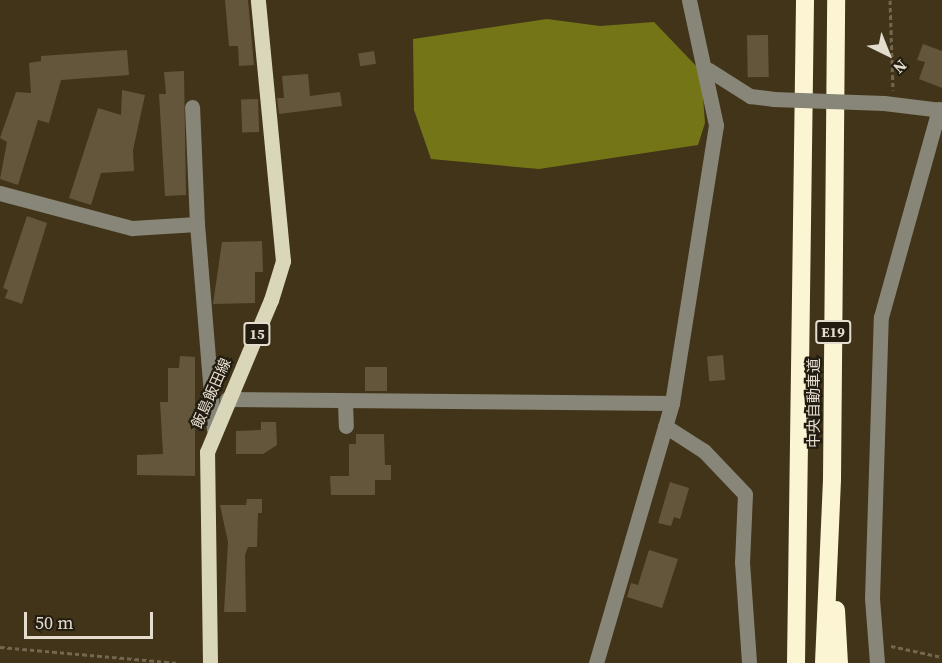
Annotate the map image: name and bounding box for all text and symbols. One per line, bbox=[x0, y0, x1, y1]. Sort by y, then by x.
north arrow bbox=[858, 24, 918, 84]
text: N bbox=[889, 55, 912, 79]
road number: E19 bbox=[815, 321, 851, 343]
road number: 15 bbox=[242, 323, 272, 345]
street label: 飯島飯田線 bbox=[188, 355, 234, 431]
street label: 中央自動車道 bbox=[805, 358, 823, 448]
scale bar bbox=[27, 600, 156, 638]
text: 50 m bbox=[35, 610, 73, 635]

